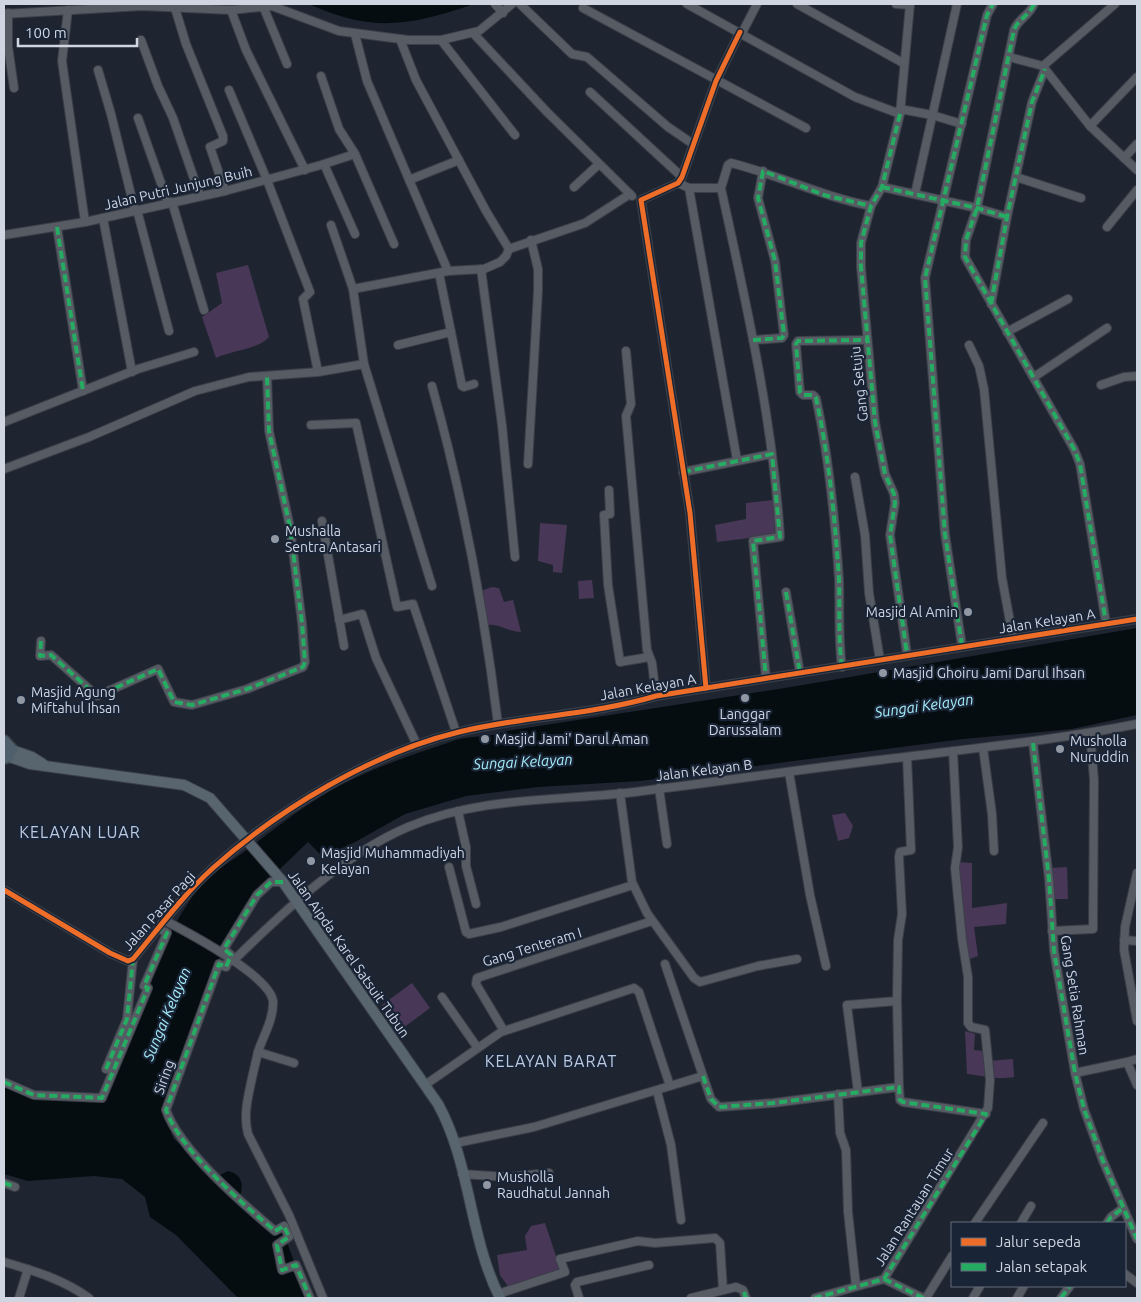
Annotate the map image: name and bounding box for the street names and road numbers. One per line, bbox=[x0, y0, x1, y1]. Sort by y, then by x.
street label: Jalan Putri Junjung Buih bbox=[102, 163, 254, 213]
street label: Gang Setuju bbox=[847, 346, 871, 422]
street label: Jalan Kelayan A bbox=[998, 605, 1096, 637]
street label: Jalan Kelayan A bbox=[599, 671, 697, 703]
street label: Jalan Kelayan B bbox=[655, 756, 753, 784]
street label: Jalan Aipda. Karel Satsuit Tubun bbox=[285, 867, 413, 1041]
street label: Jalan Pasar Pagi bbox=[119, 868, 199, 954]
street label: Gang Tenteram I bbox=[480, 924, 584, 970]
street label: Gang Setia Rahman bbox=[1058, 934, 1092, 1056]
street label: Siring bbox=[150, 1058, 178, 1096]
street label: Jalan Rantauan Timur bbox=[871, 1145, 957, 1269]

